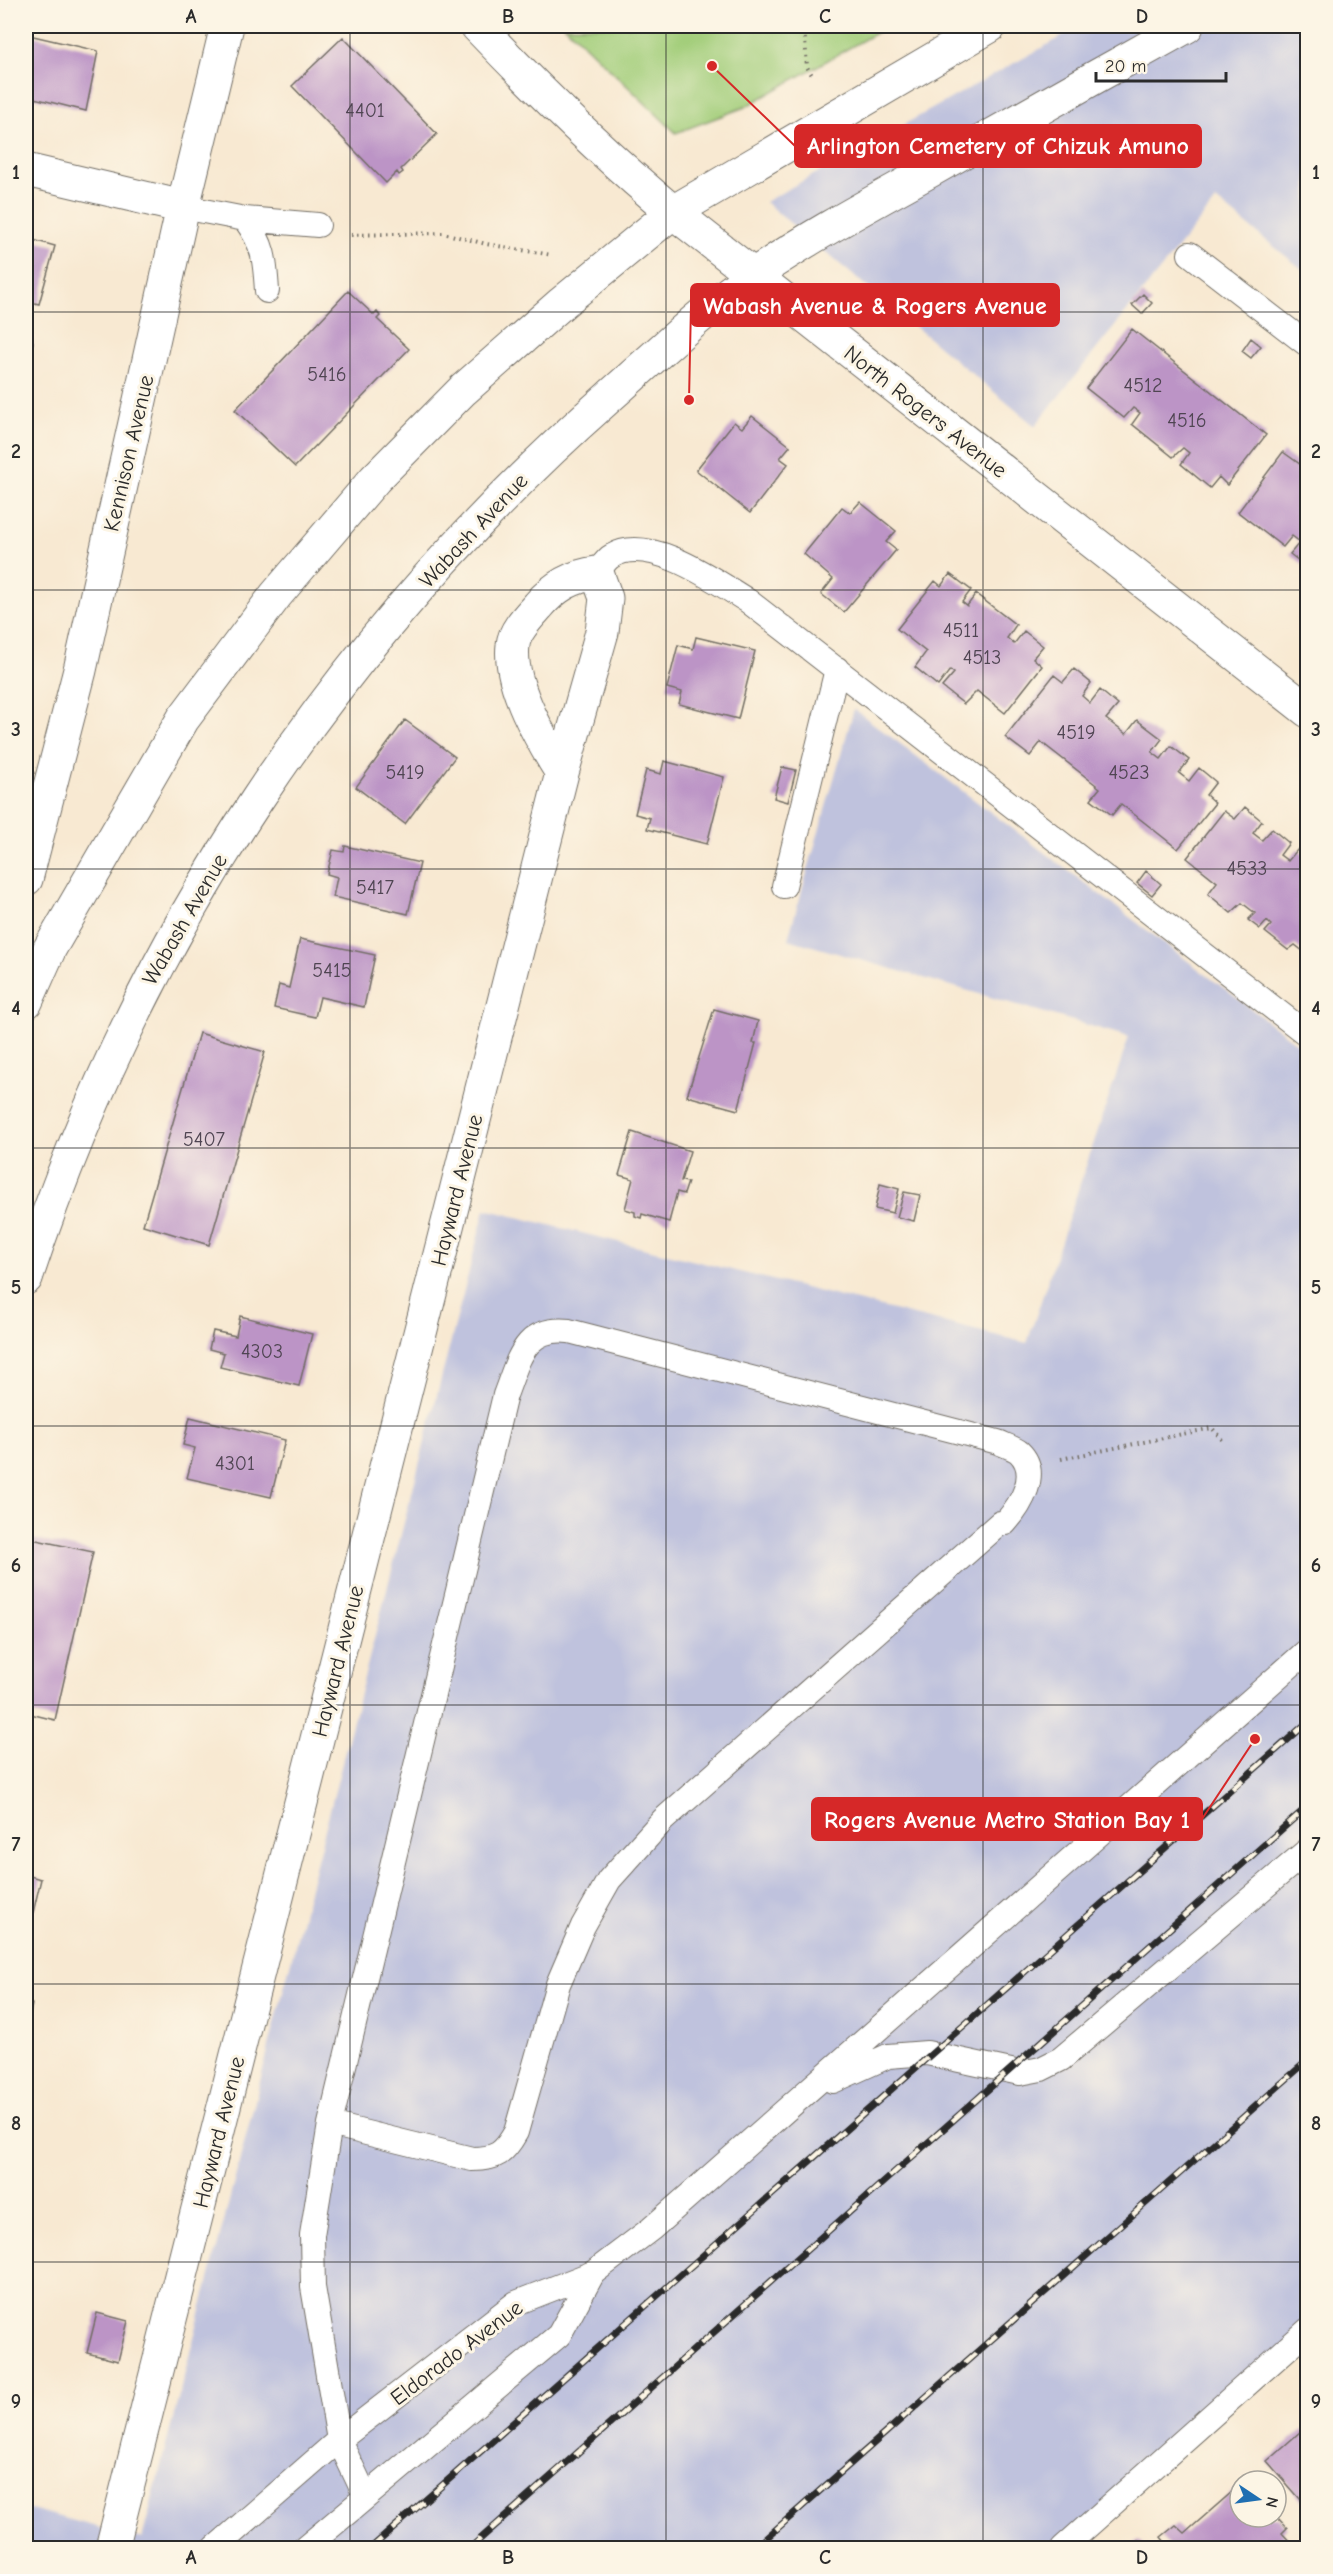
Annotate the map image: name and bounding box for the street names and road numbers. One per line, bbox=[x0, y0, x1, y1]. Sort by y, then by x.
street label: North Rogers Avenue bbox=[839, 340, 1012, 484]
street label: Kennison Avenue bbox=[98, 372, 160, 534]
street label: Wabash Avenue bbox=[414, 468, 533, 593]
street label: Wabash Avenue bbox=[137, 849, 233, 990]
street label: Hayward Avenue bbox=[426, 1112, 488, 1269]
street label: Hayward Avenue bbox=[307, 1583, 369, 1740]
street label: Hayward Avenue bbox=[188, 2054, 250, 2211]
street label: Eldorado Avenue bbox=[385, 2295, 528, 2411]

